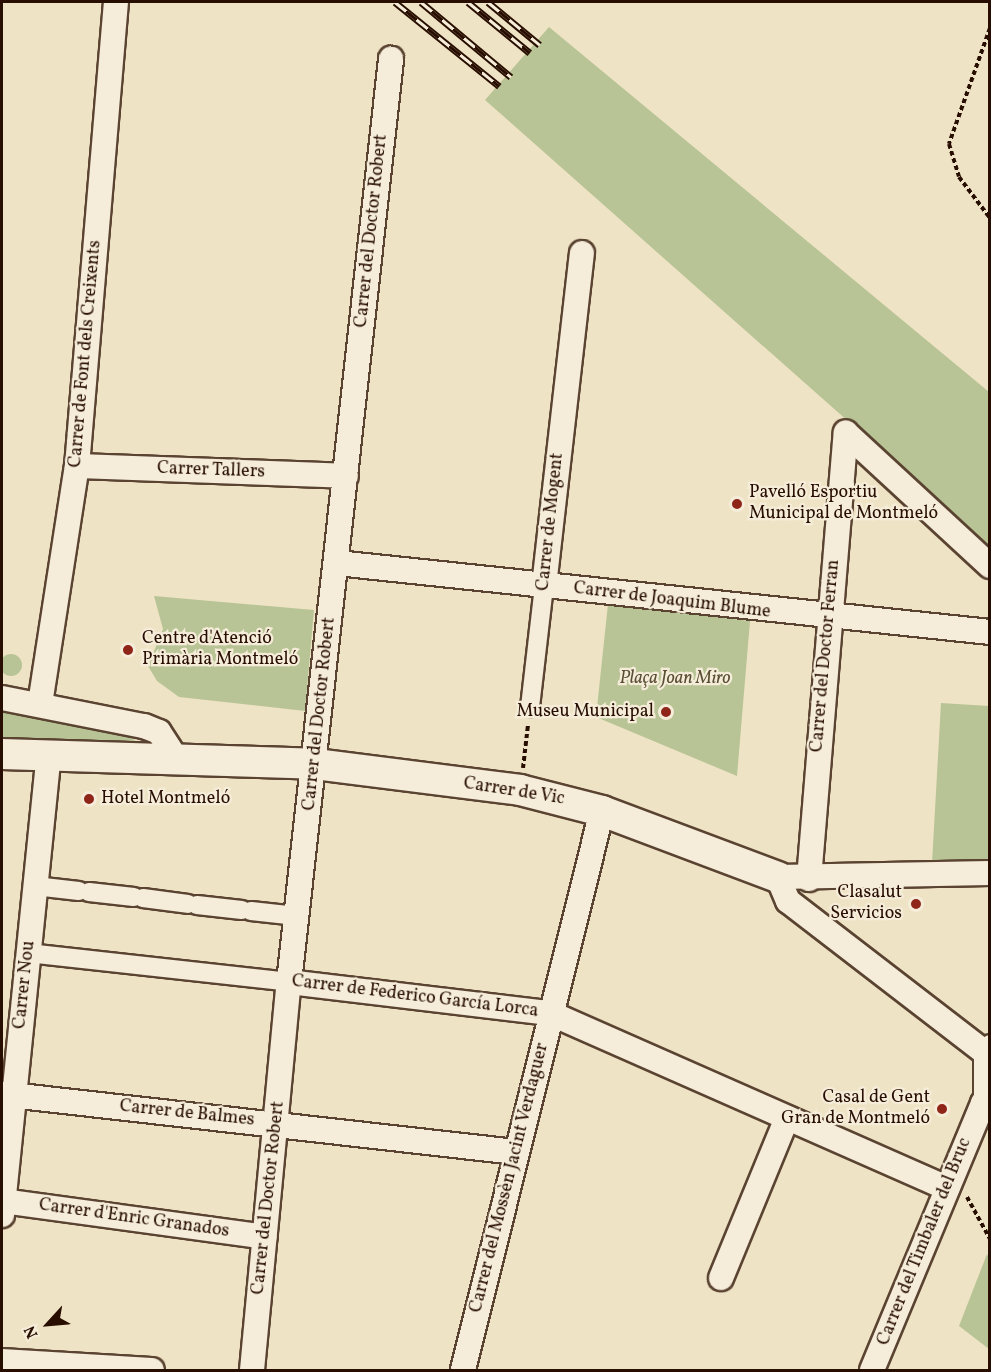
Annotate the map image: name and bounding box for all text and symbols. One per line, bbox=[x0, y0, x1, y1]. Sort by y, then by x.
street label: Carrer del Doctor Robert bbox=[351, 133, 393, 329]
street label: Carrer de Font dels Creixents bbox=[65, 239, 107, 469]
street label: Carrer de Mogent bbox=[533, 452, 569, 592]
street label: Carrer Tallers bbox=[156, 458, 266, 484]
place label: Pavelló Esportiu Municipal de Montmeló bbox=[749, 483, 938, 526]
marker: Pavelló Esportiu Municipal de Montmeló bbox=[730, 497, 744, 511]
street label: Carrer del Doctor Ferran bbox=[807, 559, 845, 753]
street label: Carrer de Joaquim Blume bbox=[572, 578, 772, 624]
street label: Carrer del Doctor Robert bbox=[299, 616, 341, 812]
place label: Centre d'Atenció Primària Montmeló bbox=[142, 629, 298, 672]
marker: Centre d'Atenció Primària Montmeló bbox=[119, 641, 137, 659]
park label: Plaça Joan Miro bbox=[619, 668, 731, 690]
place label: Museu Municipal bbox=[517, 701, 654, 723]
marker: Museu Municipal bbox=[659, 705, 673, 719]
street label: Carrer de Vic bbox=[462, 773, 566, 811]
place label: Hotel Montmeló bbox=[101, 788, 230, 810]
marker: Hotel Montmeló bbox=[82, 792, 96, 806]
place label: Clasalut Servicios bbox=[830, 883, 902, 926]
marker: Clasalut Servicios bbox=[907, 895, 925, 913]
street label: Carrer Nou bbox=[10, 940, 40, 1030]
street label: Carrer de Federico García Lorca bbox=[290, 971, 540, 1023]
street label: Carrer del Mossèn Jacint Verdaguer bbox=[466, 1041, 554, 1315]
place label: Casal de Gent Gran de Montmeló bbox=[781, 1088, 930, 1130]
street label: Carrer de Balmes bbox=[118, 1096, 256, 1132]
street label: Carrer del Doctor Robert bbox=[248, 1100, 290, 1296]
marker: Casal de Gent Gran de Montmeló bbox=[935, 1102, 949, 1116]
street label: Carrer del Timbaler del Bruc bbox=[873, 1135, 977, 1349]
street label: Carrer d'Enric Granados bbox=[37, 1195, 231, 1243]
north arrow bbox=[18, 1294, 78, 1354]
text: N bbox=[19, 1322, 44, 1342]

